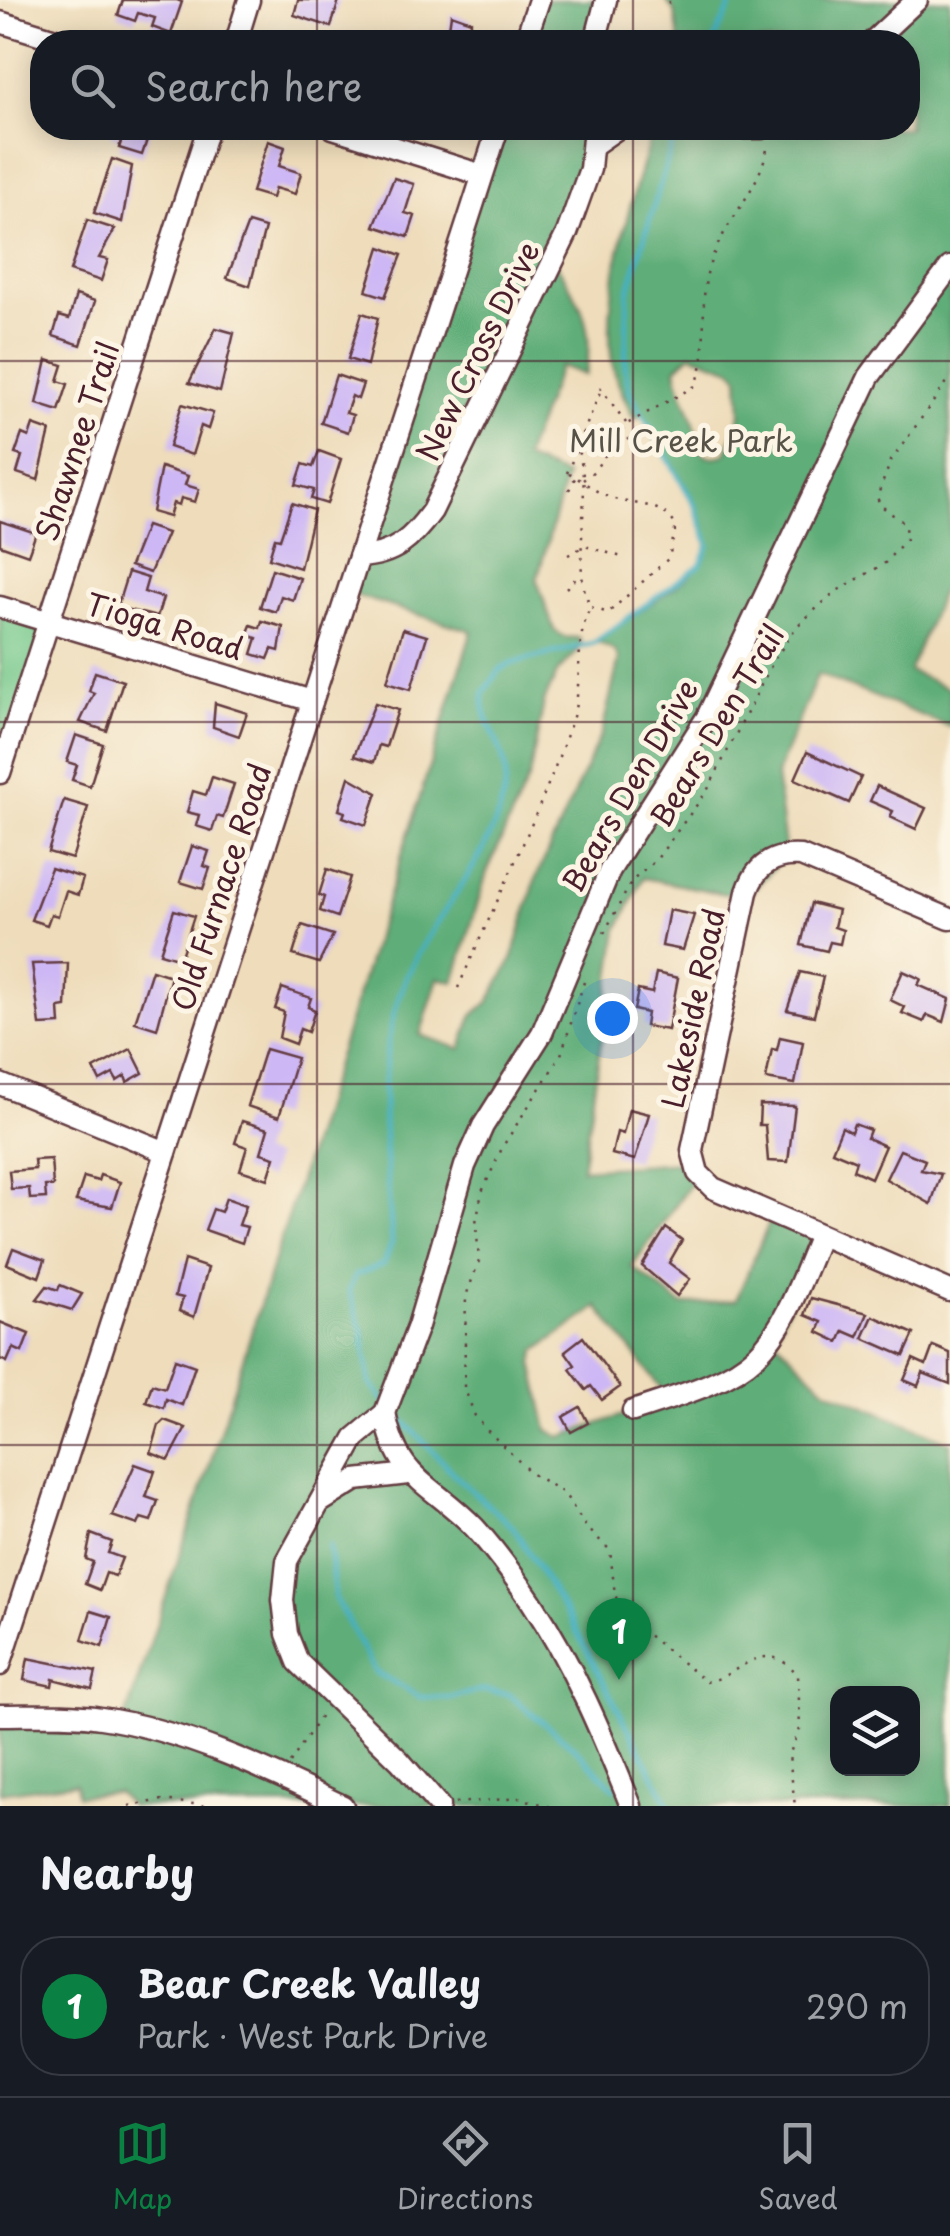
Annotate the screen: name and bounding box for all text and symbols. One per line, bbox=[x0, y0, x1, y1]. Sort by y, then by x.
search box bbox=[30, 30, 920, 140]
text: Search here bbox=[145, 57, 362, 114]
icon: search bbox=[65, 58, 120, 113]
street label: New Cross Drive bbox=[404, 233, 550, 469]
street label: Shawnee Trail bbox=[23, 336, 129, 546]
park label: Mill Creek Park bbox=[569, 417, 793, 462]
street label: Tioga Road bbox=[81, 580, 249, 670]
street label: Bears Den Trail bbox=[638, 615, 794, 835]
street label: Bears Den Drive bbox=[550, 670, 708, 900]
street label: Old Furnace Road bbox=[159, 758, 281, 1016]
street label: Lakeside Road bbox=[649, 904, 735, 1112]
your location bbox=[587, 993, 638, 1044]
pin: 1 bbox=[586, 1598, 652, 1680]
map controls bbox=[830, 1686, 920, 1776]
button: layers bbox=[830, 1686, 920, 1776]
text: Nearby bbox=[40, 1840, 194, 1903]
text: Bear Creek Valley bbox=[137, 1954, 481, 2011]
text: 1 bbox=[67, 1982, 82, 2030]
text: 290 m bbox=[806, 1982, 908, 2030]
text: Park · West Park Drive bbox=[137, 2011, 488, 2059]
tab: Map bbox=[112, 2116, 172, 2219]
tab: Directions bbox=[397, 2116, 533, 2219]
tab: Saved bbox=[758, 2116, 838, 2219]

